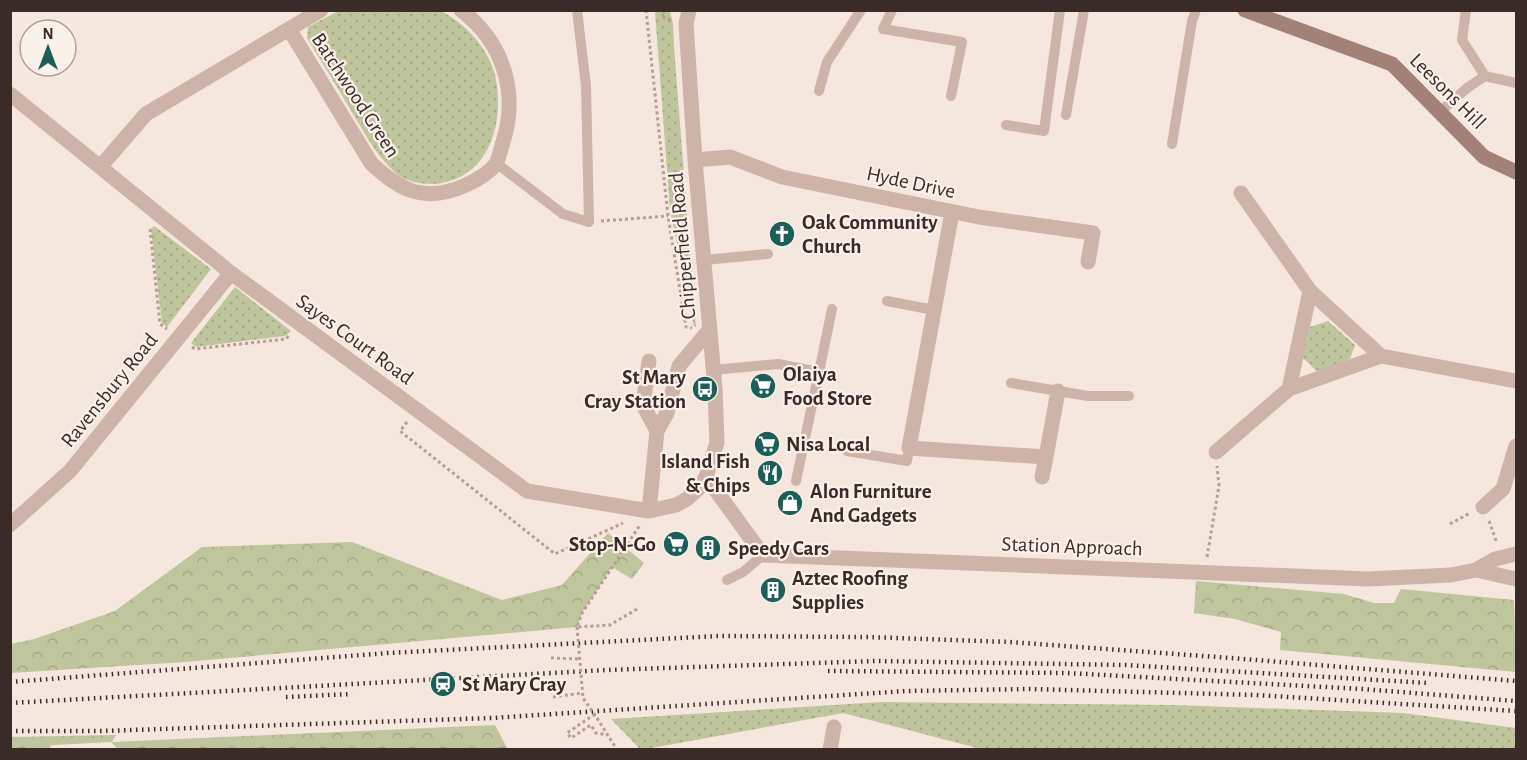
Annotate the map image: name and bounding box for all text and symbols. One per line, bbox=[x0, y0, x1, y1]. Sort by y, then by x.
north arrow bbox=[18, 18, 78, 78]
text: N bbox=[42, 26, 54, 42]
street label: Batchwood Green bbox=[308, 29, 404, 161]
street label: Leesons Hill bbox=[1406, 49, 1490, 133]
street label: Hyde Drive bbox=[865, 163, 957, 202]
street label: Chipperfield Road bbox=[666, 172, 699, 320]
place label: Oak Community Church bbox=[802, 212, 938, 257]
church icon: Oak Community Church bbox=[767, 219, 797, 249]
street label: Sayes Court Road bbox=[292, 290, 417, 389]
street label: Ravensbury Road bbox=[57, 329, 162, 451]
place label: Olaiya Food Store bbox=[783, 364, 872, 409]
place label: St Mary Cray Station bbox=[584, 367, 687, 412]
supermarket icon: Olaiya Food Store bbox=[748, 371, 778, 401]
bus stop icon: St Mary Cray Station bbox=[690, 374, 720, 404]
supermarket icon: Nisa Local bbox=[752, 429, 782, 459]
place label: Nisa Local bbox=[786, 434, 870, 455]
place label: Island Fish & Chips bbox=[661, 451, 750, 496]
restaurant icon: Island Fish & Chips bbox=[755, 458, 785, 488]
place label: Alon Furniture And Gadgets bbox=[810, 481, 932, 526]
shop icon: Alon Furniture And Gadgets bbox=[775, 488, 805, 518]
supermarket icon: Stop-N-Go bbox=[661, 529, 691, 559]
building icon: Speedy Cars bbox=[693, 533, 723, 563]
place label: Stop-N-Go bbox=[569, 534, 656, 555]
street label: Station Approach bbox=[1001, 534, 1143, 559]
place label: Speedy Cars bbox=[728, 538, 829, 559]
place label: Aztec Roofing Supplies bbox=[792, 568, 908, 613]
building icon: Aztec Roofing Supplies bbox=[758, 575, 788, 605]
station icon: St Mary Cray bbox=[428, 669, 458, 699]
place label: St Mary Cray bbox=[462, 674, 567, 695]

